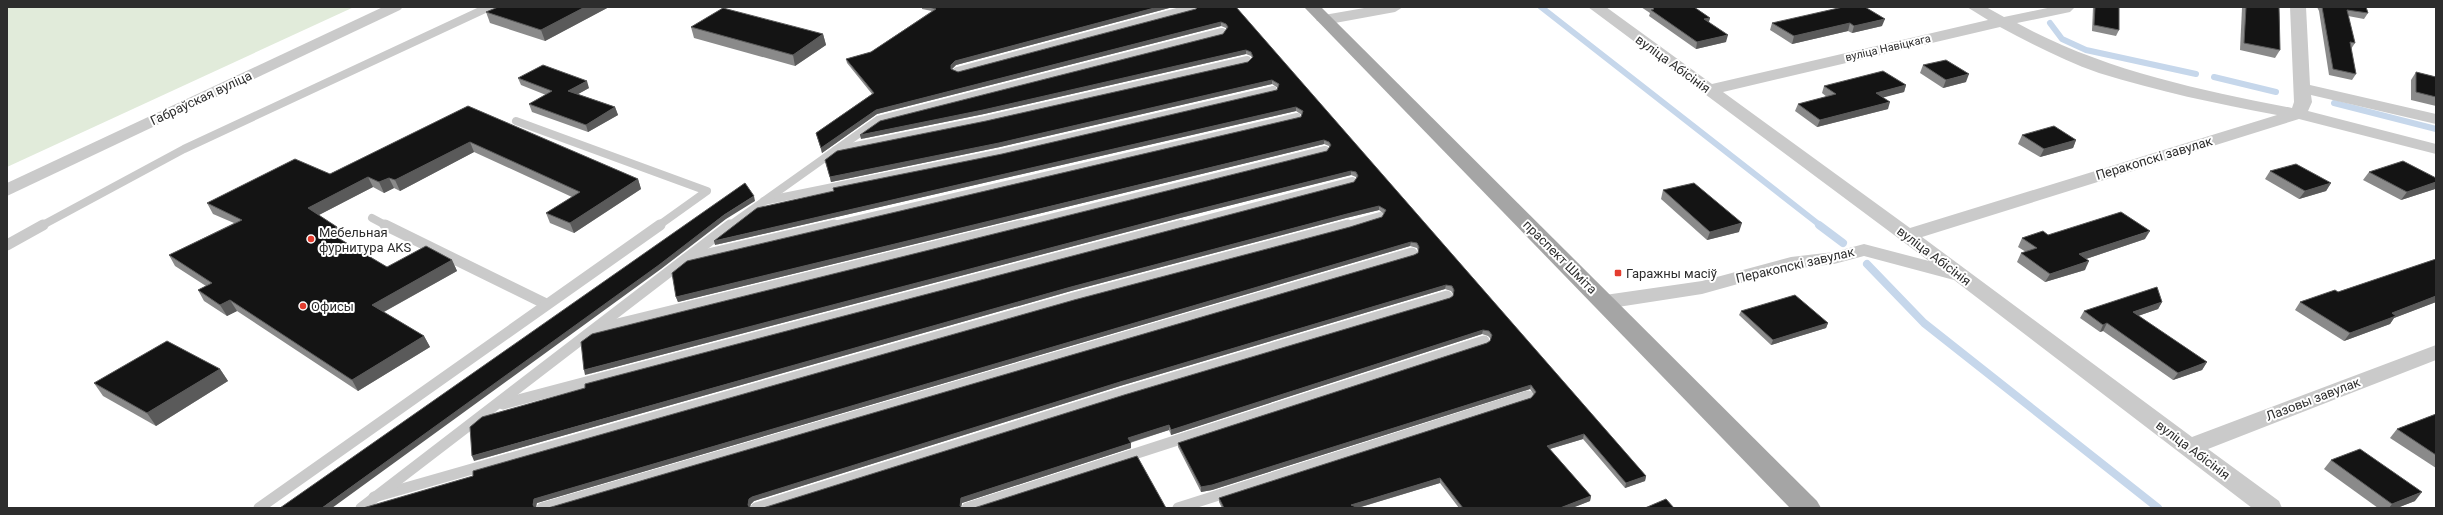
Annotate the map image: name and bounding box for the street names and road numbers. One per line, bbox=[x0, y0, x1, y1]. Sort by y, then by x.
street label: вуліца Абісінія bbox=[1633, 32, 1713, 96]
street label: вуліца Навіцкага bbox=[1844, 32, 1932, 64]
street label: Габраўская вуліца bbox=[148, 68, 254, 128]
street label: Перакопскі завулак bbox=[2094, 133, 2214, 183]
street label: праспект Шміта bbox=[1520, 217, 1600, 297]
street label: вуліца Абісінія bbox=[1894, 223, 1974, 289]
street label: Перакопскі завулак bbox=[1734, 244, 1856, 286]
street label: Лазовы завулак bbox=[2264, 374, 2362, 424]
street label: вуліца Абісінія bbox=[2153, 417, 2233, 483]

